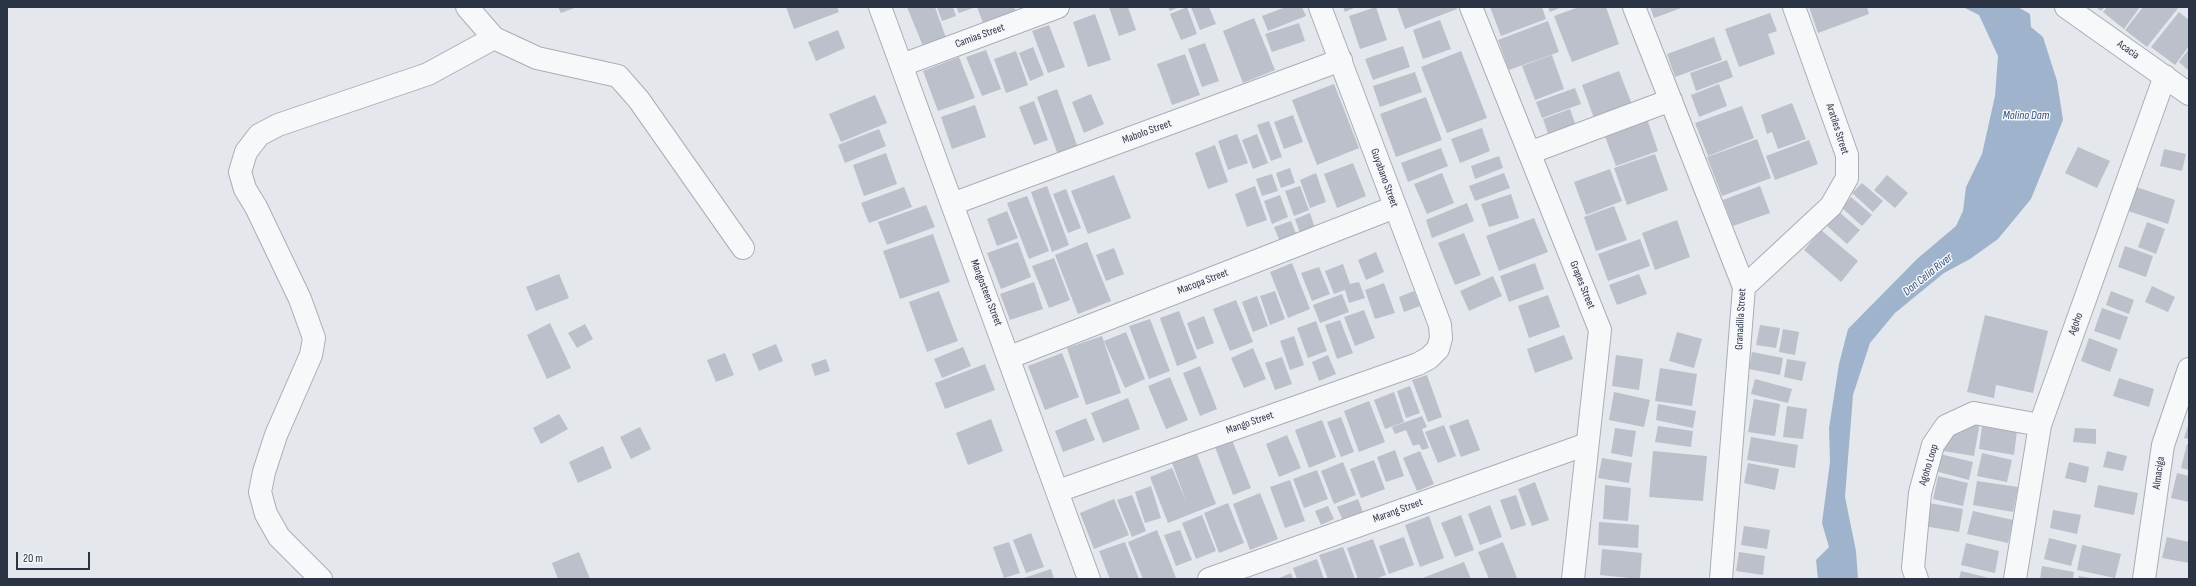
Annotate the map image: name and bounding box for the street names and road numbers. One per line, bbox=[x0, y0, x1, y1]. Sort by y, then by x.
street label: Camias Street bbox=[953, 21, 1007, 51]
street label: Acacia bbox=[2114, 38, 2142, 62]
street label: Aratiles Street bbox=[1823, 102, 1851, 156]
street label: Mabolo Street bbox=[1121, 117, 1173, 147]
street label: Guyabano Street bbox=[1367, 147, 1401, 209]
street label: Mangosteen Street bbox=[967, 258, 1005, 328]
street label: Grapes Street bbox=[1566, 259, 1598, 311]
street label: Macopa Street bbox=[1176, 266, 1230, 298]
street label: Granadilla Street bbox=[1733, 288, 1749, 350]
street label: Agoho bbox=[2066, 311, 2086, 337]
street label: Mango Street bbox=[1225, 409, 1275, 437]
street label: Agoho Loop bbox=[1916, 443, 1942, 487]
street label: Almaciga bbox=[2150, 456, 2168, 490]
street label: Marang Street bbox=[1371, 496, 1425, 526]

